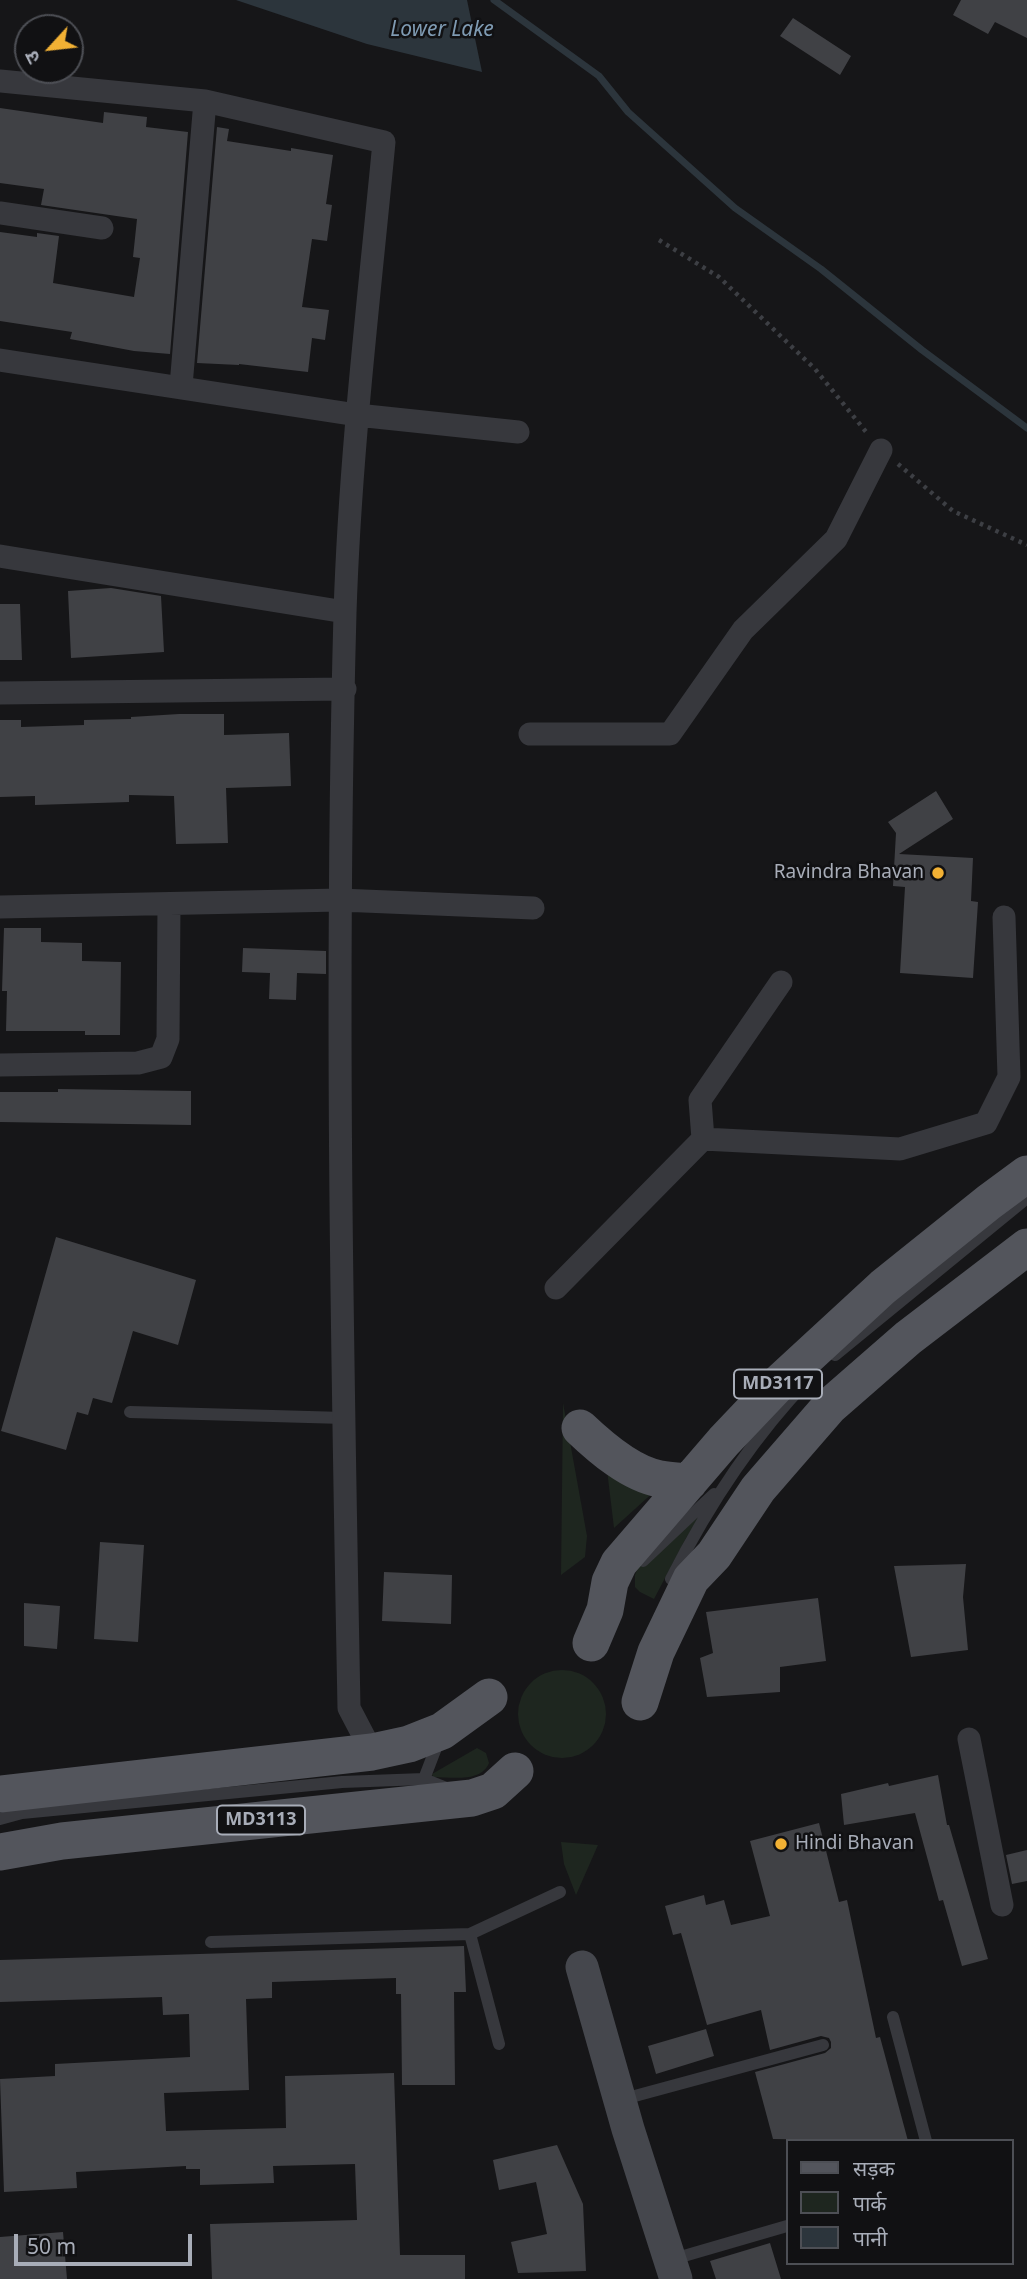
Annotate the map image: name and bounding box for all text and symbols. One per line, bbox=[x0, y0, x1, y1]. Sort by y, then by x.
north arrow bbox=[14, 14, 84, 84]
water label: Lower Lake bbox=[390, 17, 494, 43]
text: उ bbox=[18, 47, 46, 68]
place label: Ravindra Bhavan bbox=[774, 862, 924, 884]
marker: Ravindra Bhavan bbox=[930, 865, 946, 881]
road number: MD3117 bbox=[734, 1370, 822, 1399]
road number: MD3113 bbox=[217, 1806, 305, 1834]
place label: Hindi Bhavan bbox=[795, 1833, 914, 1855]
marker: Hindi Bhavan bbox=[773, 1836, 789, 1852]
legend bbox=[786, 2139, 1013, 2265]
text: सड़क bbox=[853, 2154, 895, 2182]
text: पार्क bbox=[853, 2189, 887, 2217]
scale bar bbox=[18, 2220, 196, 2264]
text: पानी bbox=[853, 2224, 887, 2252]
text: 50 m bbox=[27, 2232, 76, 2260]

